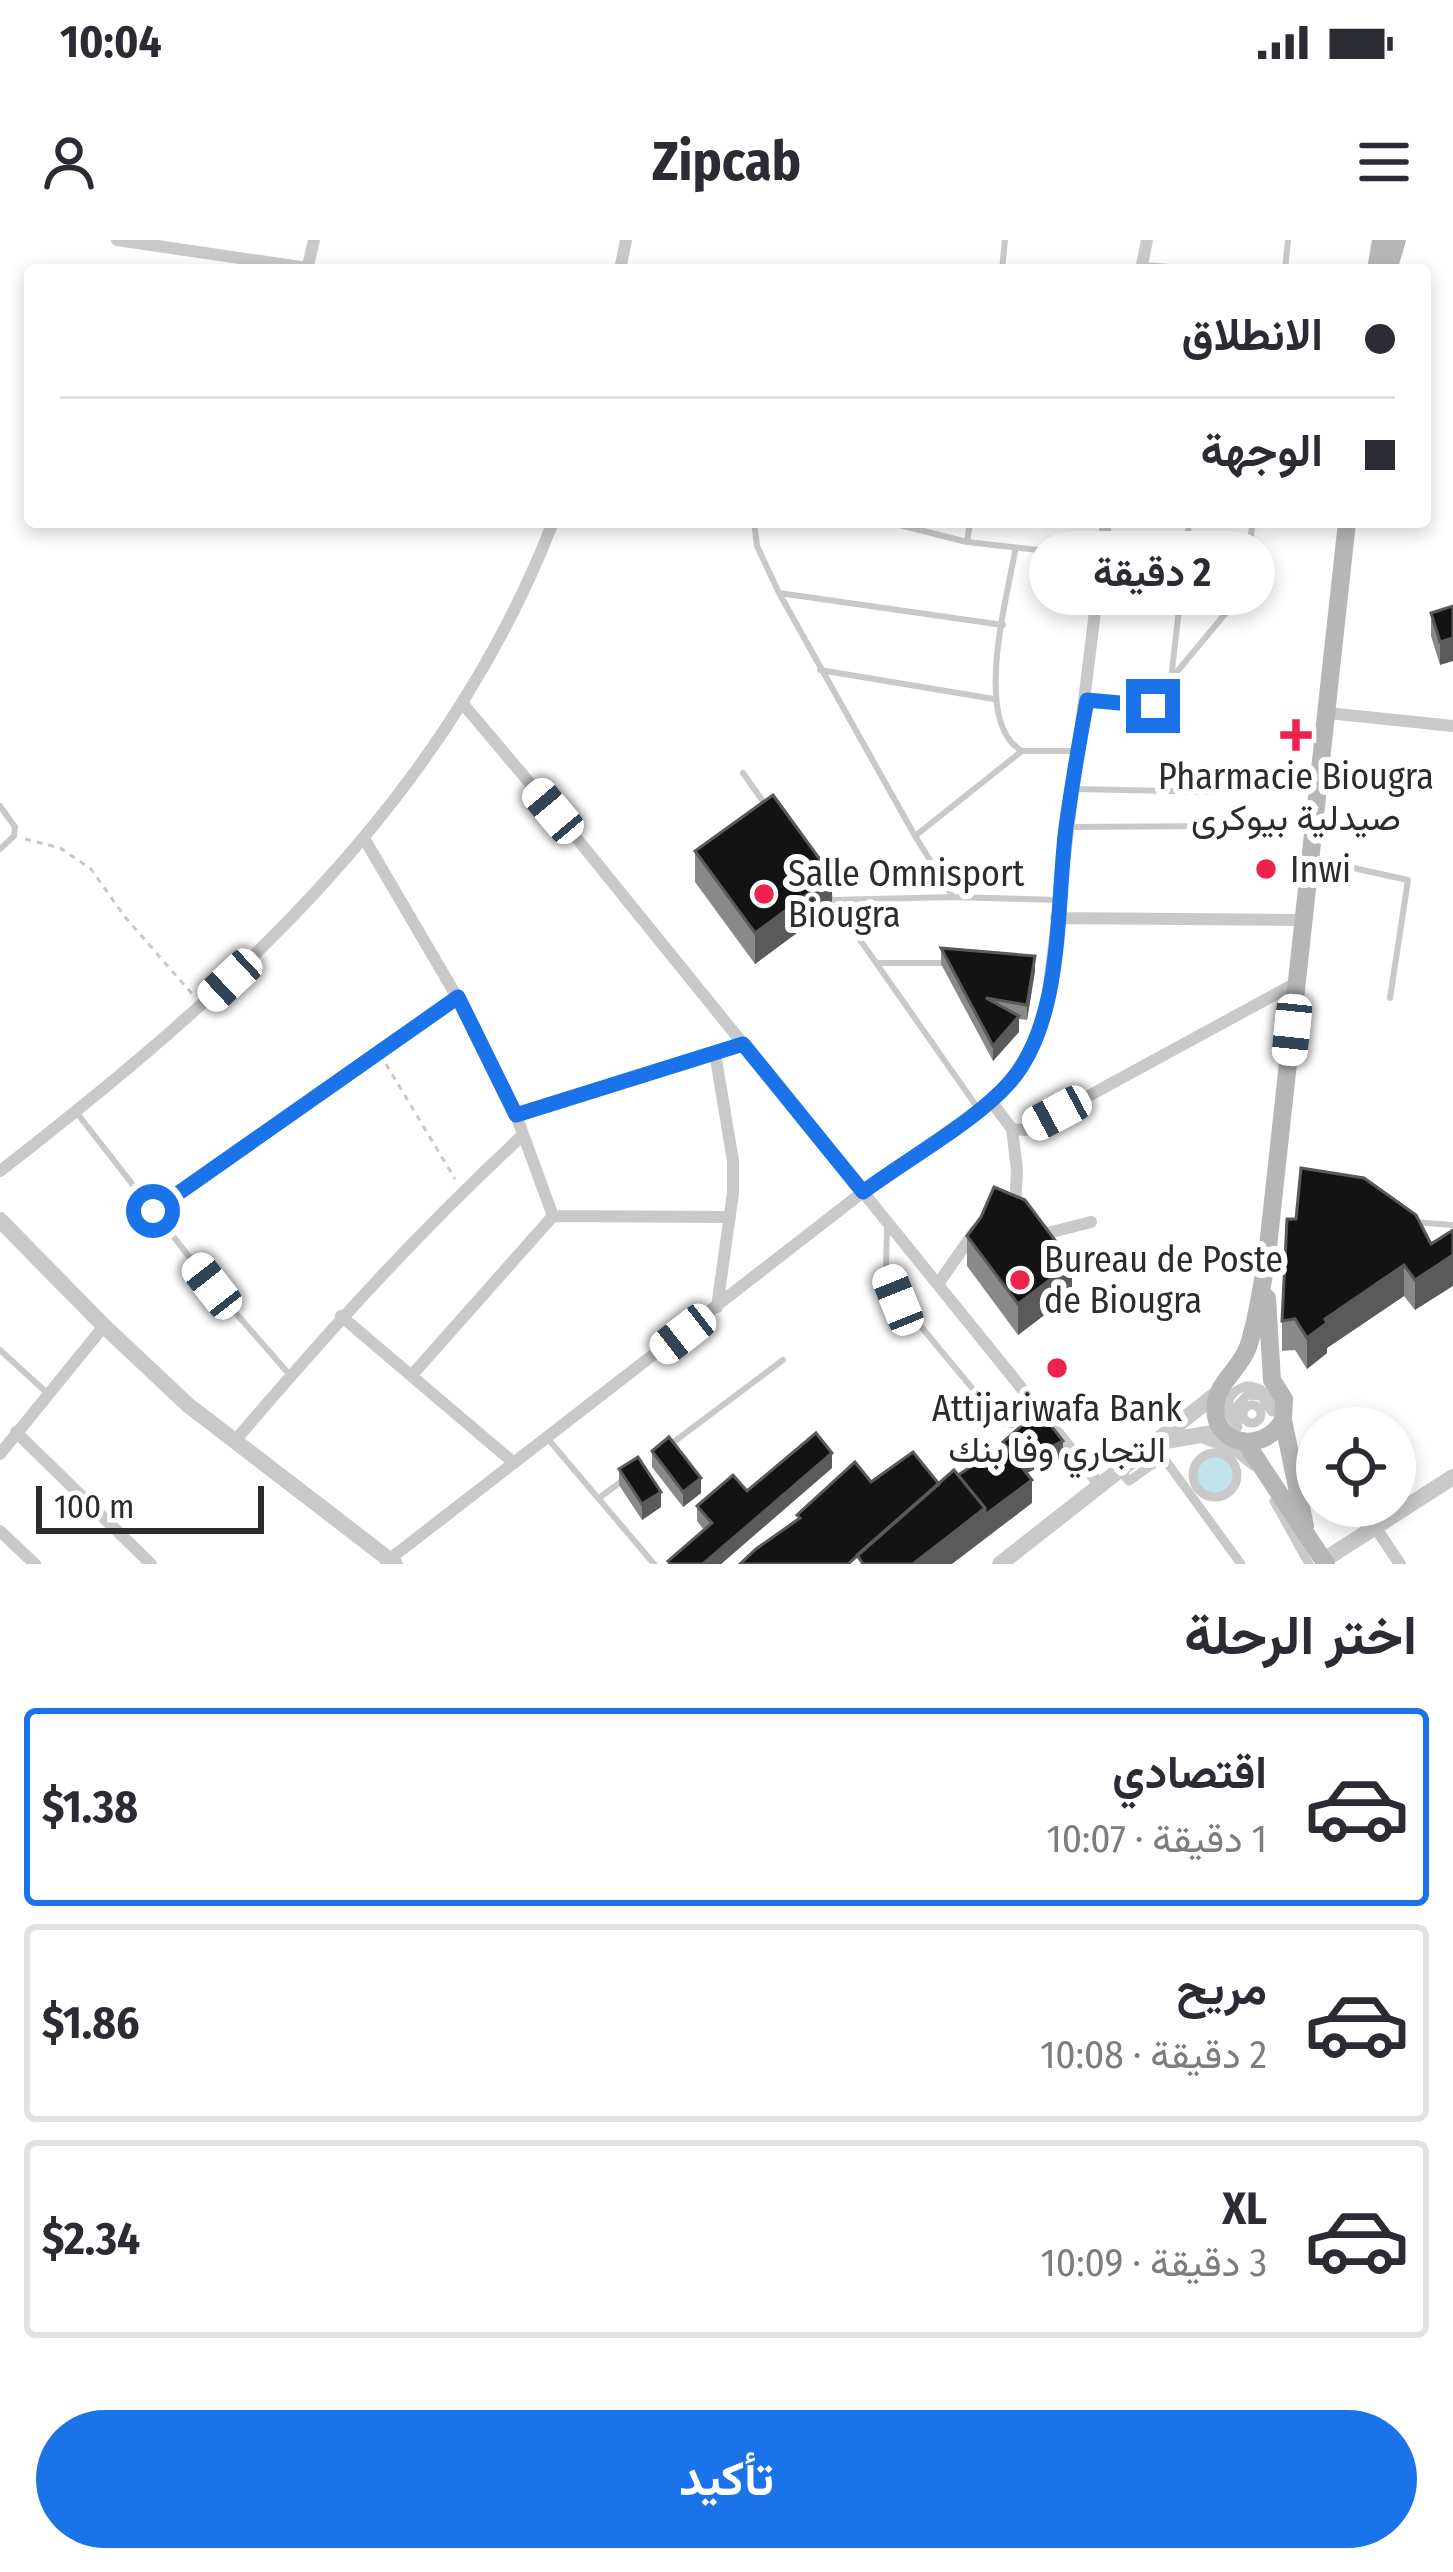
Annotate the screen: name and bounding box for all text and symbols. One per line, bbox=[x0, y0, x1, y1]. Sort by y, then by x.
text: 10:04 bbox=[60, 15, 162, 69]
icon: person bbox=[36, 129, 102, 195]
icon: menu bbox=[1351, 129, 1417, 195]
text: Zipcab bbox=[652, 130, 801, 194]
text: الانطلاق bbox=[1182, 308, 1323, 362]
text: الوجهة bbox=[1201, 424, 1323, 478]
callout: 2 دقيقة bbox=[1030, 532, 1276, 616]
text: 2 دقيقة bbox=[1093, 550, 1211, 596]
route end bbox=[1126, 679, 1180, 733]
marker: Pharmacie Biougra صيدلية بيوكرى bbox=[1283, 722, 1309, 748]
place label: Pharmacie Biougra صيدلية بيوكرى bbox=[1158, 755, 1434, 840]
car bbox=[516, 772, 590, 850]
place label: Inwi bbox=[1290, 848, 1351, 892]
place label: Salle Omnisport Biougra bbox=[788, 852, 1025, 937]
marker: Inwi bbox=[1253, 856, 1279, 882]
marker: Salle Omnisport Biougra bbox=[751, 881, 777, 907]
car bbox=[191, 942, 269, 1018]
car bbox=[1270, 992, 1314, 1068]
car bbox=[1017, 1080, 1097, 1146]
route start bbox=[126, 1184, 180, 1238]
place label: Bureau de Poste de Biougra bbox=[1044, 1238, 1283, 1323]
car bbox=[176, 1247, 248, 1325]
car bbox=[868, 1260, 928, 1340]
marker: Bureau de Poste de Biougra bbox=[1007, 1267, 1033, 1293]
car bbox=[644, 1298, 722, 1370]
marker: Attijariwafa Bank التجاري وفا بنك bbox=[1044, 1355, 1070, 1381]
place label: Attijariwafa Bank التجاري وفا بنك bbox=[932, 1387, 1182, 1479]
map controls bbox=[1296, 1407, 1416, 1527]
button: locate bbox=[1296, 1407, 1416, 1527]
scale bar bbox=[36, 1480, 264, 1533]
text: 100 m bbox=[54, 1487, 134, 1527]
text: اختر الرحلة bbox=[1184, 1604, 1417, 1668]
text: اقتصادي bbox=[1112, 1746, 1267, 1800]
icon: car bbox=[1303, 1753, 1411, 1861]
text: $1.38 bbox=[42, 1780, 138, 1834]
text: 1 دقيقة · 10:07 bbox=[1047, 1816, 1267, 1862]
text: مريح bbox=[1176, 1962, 1267, 2016]
icon: car bbox=[1303, 1969, 1411, 2077]
text: $1.86 bbox=[42, 1996, 139, 2050]
text: 2 دقيقة · 10:08 bbox=[1040, 2032, 1267, 2078]
text: XL bbox=[1222, 2182, 1267, 2236]
icon: car bbox=[1303, 2185, 1411, 2293]
text: $2.34 bbox=[42, 2212, 140, 2266]
text: 3 دقيقة · 10:09 bbox=[1041, 2240, 1267, 2286]
button: تأكيد bbox=[36, 2410, 1417, 2548]

